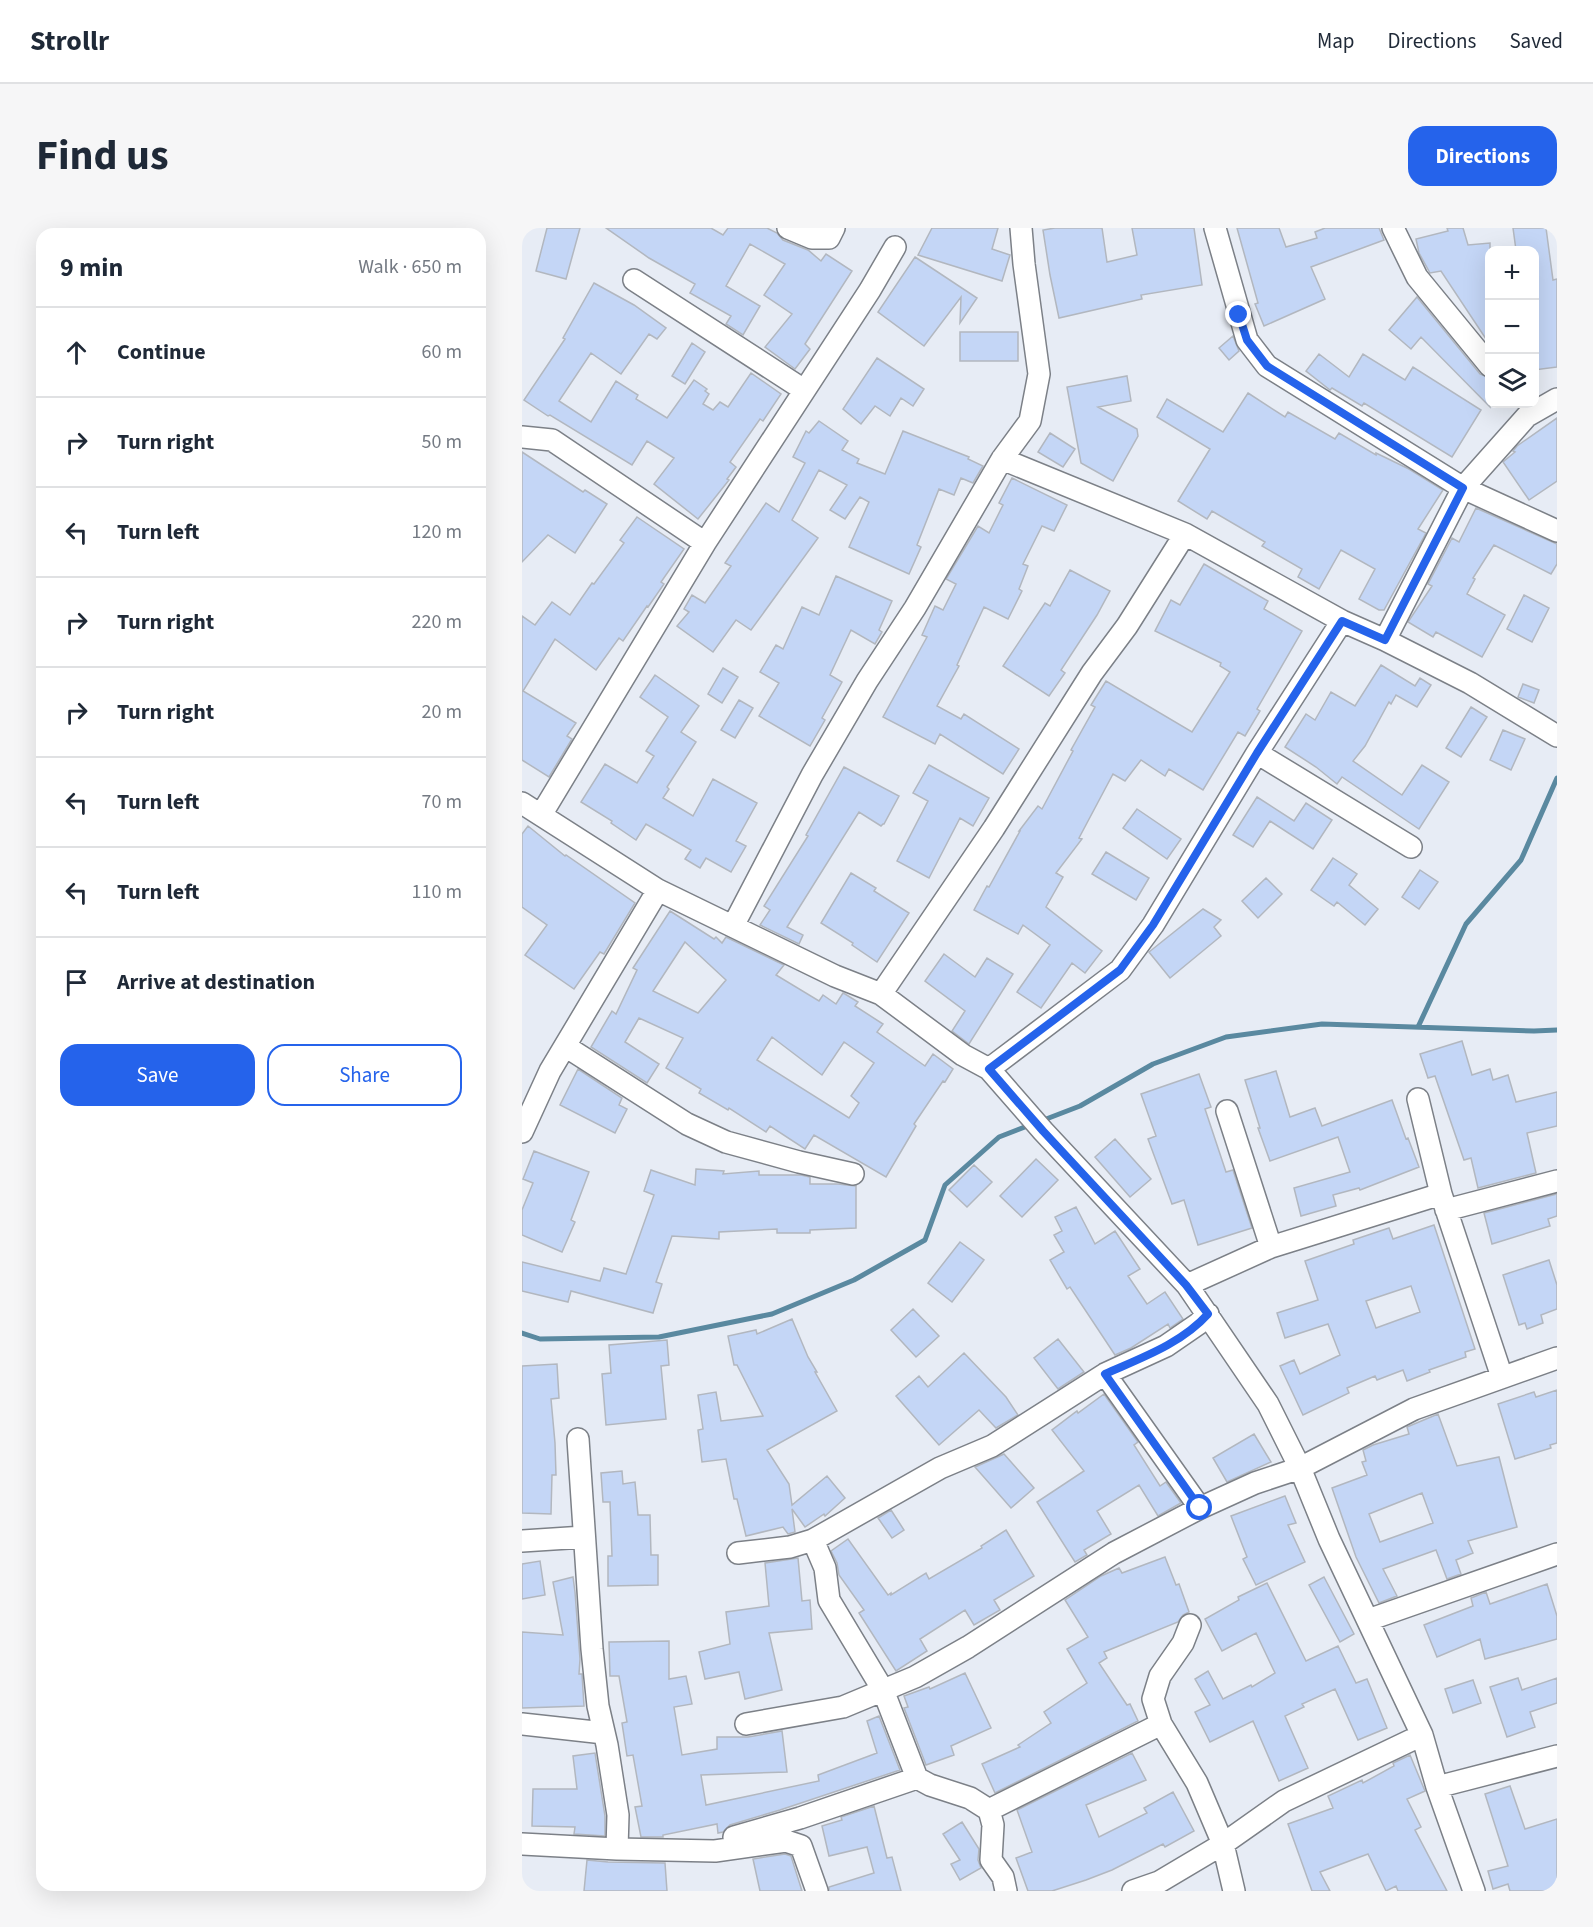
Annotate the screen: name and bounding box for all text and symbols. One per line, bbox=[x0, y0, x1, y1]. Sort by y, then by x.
text: Strollr bbox=[30, 21, 109, 61]
text: Map bbox=[1317, 26, 1355, 56]
text: Directions bbox=[1388, 26, 1476, 56]
text: Saved bbox=[1509, 26, 1563, 56]
text: Find us bbox=[36, 126, 169, 186]
button: Directions bbox=[1408, 126, 1557, 186]
map controls bbox=[1485, 246, 1539, 408]
button: + bbox=[1485, 246, 1539, 300]
text: 9 min bbox=[60, 249, 123, 286]
text: Walk · 650 m bbox=[358, 253, 462, 281]
button: − bbox=[1485, 300, 1539, 354]
route end bbox=[1225, 301, 1251, 327]
icon: ahead bbox=[60, 336, 93, 369]
text: Continue bbox=[117, 336, 206, 368]
text: 60 m bbox=[422, 338, 462, 366]
button: layers bbox=[1485, 354, 1539, 408]
icon: right bbox=[60, 426, 93, 459]
text: Turn right bbox=[117, 426, 214, 458]
text: 50 m bbox=[422, 428, 462, 456]
icon: left bbox=[60, 516, 93, 549]
text: Turn left bbox=[117, 516, 199, 548]
text: 120 m bbox=[412, 518, 462, 546]
icon: right bbox=[60, 606, 93, 639]
text: Turn right bbox=[117, 606, 214, 638]
text: 220 m bbox=[412, 608, 462, 636]
icon: right bbox=[60, 696, 93, 729]
text: Turn right bbox=[117, 696, 214, 728]
text: 20 m bbox=[422, 698, 462, 726]
icon: left bbox=[60, 786, 93, 819]
text: Turn left bbox=[117, 786, 199, 818]
text: 70 m bbox=[422, 788, 462, 816]
icon: left bbox=[60, 876, 93, 909]
text: Turn left bbox=[117, 876, 199, 908]
text: 110 m bbox=[412, 878, 462, 906]
icon: arrive bbox=[60, 966, 93, 999]
text: Arrive at destination bbox=[117, 966, 315, 998]
button: Save bbox=[60, 1044, 255, 1106]
button: Share bbox=[267, 1044, 462, 1106]
route start bbox=[1186, 1494, 1212, 1520]

